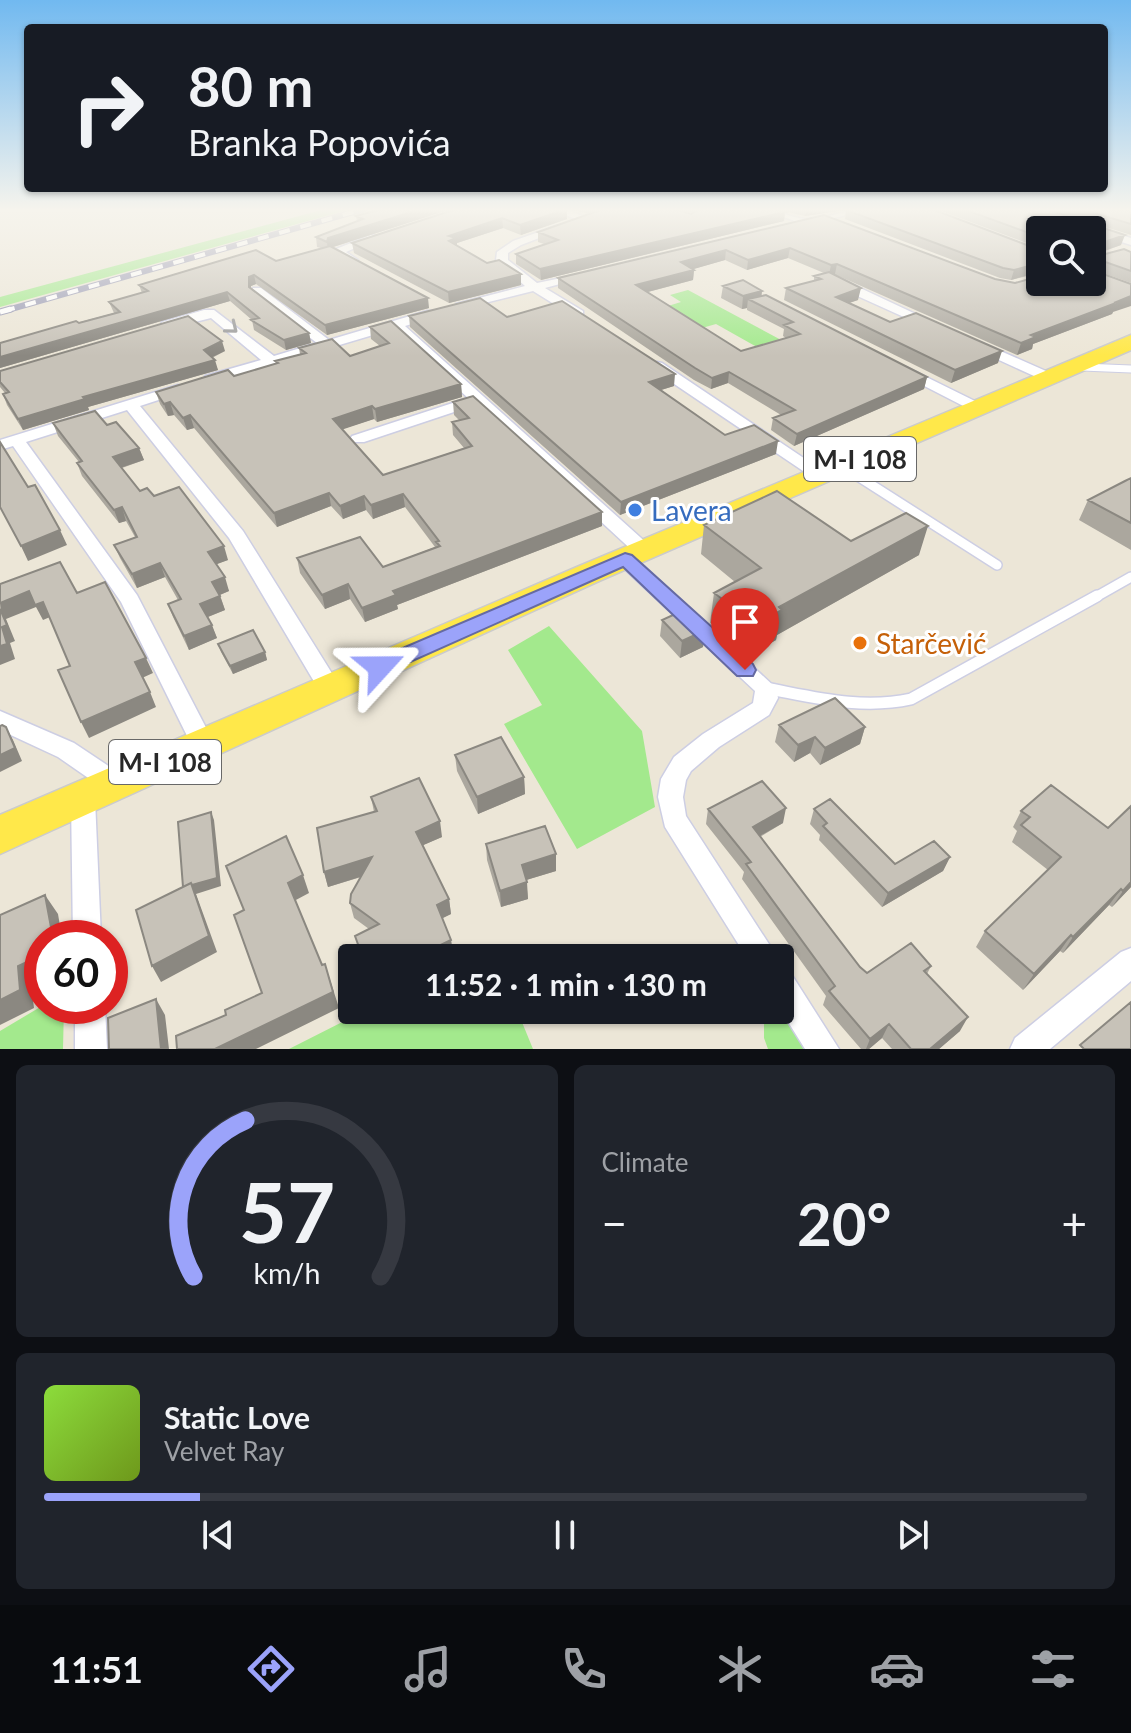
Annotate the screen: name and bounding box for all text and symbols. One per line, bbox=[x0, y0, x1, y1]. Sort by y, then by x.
text: 80 m bbox=[188, 52, 313, 119]
icon: right bbox=[56, 56, 160, 160]
text: Branka Popovića bbox=[188, 120, 451, 164]
map controls bbox=[1026, 216, 1106, 296]
button: search bbox=[1026, 216, 1106, 296]
one-way arrow bbox=[222, 318, 237, 333]
road number: M-I 108 bbox=[804, 437, 916, 481]
place label: Lavera bbox=[651, 493, 732, 527]
marker: Lavera bbox=[626, 501, 644, 519]
pin bbox=[711, 588, 779, 670]
icon: arrive bbox=[723, 600, 767, 644]
position arrow bbox=[338, 625, 422, 709]
place label: Starčević bbox=[876, 626, 986, 660]
marker: Starčević bbox=[851, 634, 869, 652]
road number: M-I 108 bbox=[109, 740, 221, 784]
speed limit sign: 60 bbox=[24, 920, 128, 1024]
text: 11:52 · 1 min · 130 m bbox=[425, 966, 707, 1002]
text: Climate bbox=[602, 1146, 688, 1178]
text: 57 bbox=[239, 1161, 335, 1261]
text: 20° bbox=[797, 1187, 892, 1259]
text: − bbox=[602, 1197, 627, 1249]
text: + bbox=[1061, 1197, 1087, 1249]
text: km/h bbox=[253, 1256, 320, 1290]
text: Static Love bbox=[164, 1399, 310, 1435]
text: Velvet Ray bbox=[164, 1435, 284, 1467]
icon: previous bbox=[196, 1513, 240, 1557]
icon: pause bbox=[543, 1513, 587, 1557]
icon: next bbox=[891, 1513, 935, 1557]
icon: directions bbox=[243, 1641, 299, 1697]
icon: music bbox=[400, 1641, 456, 1697]
icon: phone bbox=[556, 1641, 612, 1697]
icon: climate bbox=[712, 1641, 768, 1697]
icon: car bbox=[869, 1641, 925, 1697]
icon: filters bbox=[1025, 1641, 1081, 1697]
text: 11:51 bbox=[50, 1647, 143, 1691]

